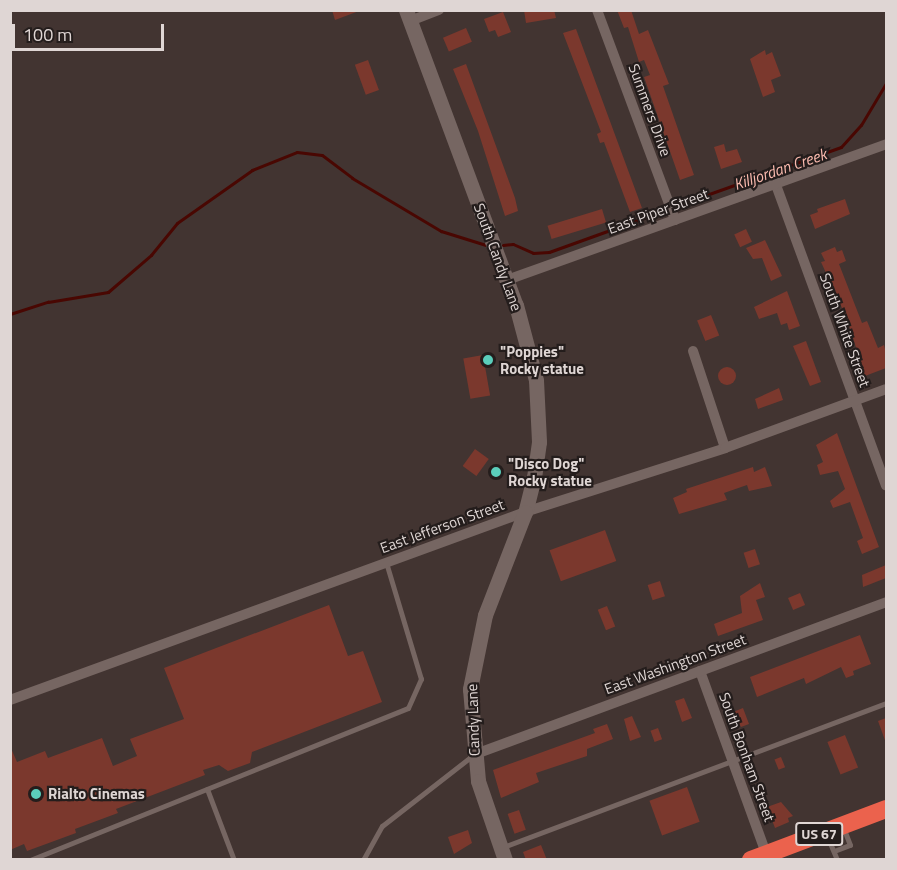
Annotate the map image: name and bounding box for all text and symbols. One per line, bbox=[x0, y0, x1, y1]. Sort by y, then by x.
scale bar bbox=[15, 12, 166, 50]
text: 100 m bbox=[23, 21, 72, 48]
street label: Summers Drive bbox=[625, 61, 675, 159]
water label: Killjordan Creek bbox=[731, 144, 829, 194]
street label: East Piper Street bbox=[605, 184, 711, 238]
street label: South Candy Lane bbox=[470, 201, 526, 313]
street label: South White Street bbox=[816, 271, 874, 389]
place label: "Poppies" Rocky statue bbox=[500, 342, 584, 377]
marker: "Poppies" Rocky statue bbox=[481, 353, 495, 367]
place label: "Disco Dog" Rocky statue bbox=[508, 454, 592, 489]
marker: "Disco Dog" Rocky statue bbox=[489, 465, 503, 479]
street label: East Jefferson Street bbox=[378, 495, 506, 557]
street label: East Washington Street bbox=[602, 630, 748, 698]
street label: Candy Lane bbox=[463, 683, 483, 757]
street label: South Bonham Street bbox=[715, 690, 779, 824]
place label: Rialto Cinemas bbox=[48, 785, 145, 803]
marker: Rialto Cinemas bbox=[29, 787, 43, 801]
road number: US 67 bbox=[795, 823, 843, 845]

